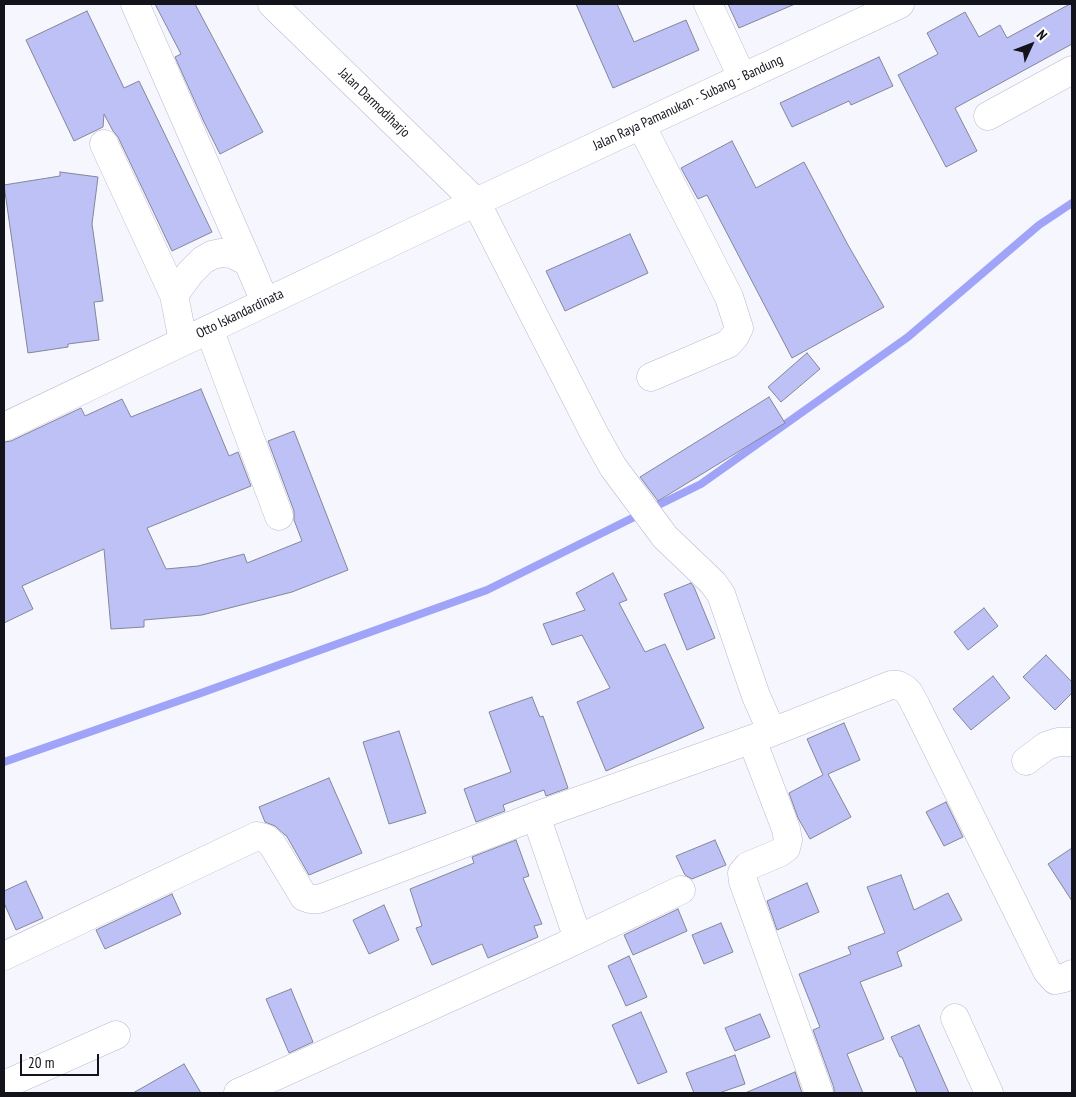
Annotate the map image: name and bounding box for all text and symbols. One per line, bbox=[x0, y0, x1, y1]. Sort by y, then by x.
north arrow bbox=[1006, 20, 1056, 70]
text: N bbox=[1033, 26, 1051, 44]
street label: Jalan Raya Pamanukan - Subang - Bandung bbox=[590, 52, 786, 154]
street label: Jalan Darmodiharjo bbox=[335, 65, 413, 141]
street label: Otto Iskandardinata bbox=[194, 286, 286, 342]
scale bar bbox=[22, 1044, 101, 1076]
text: 20 m bbox=[28, 1053, 54, 1072]

